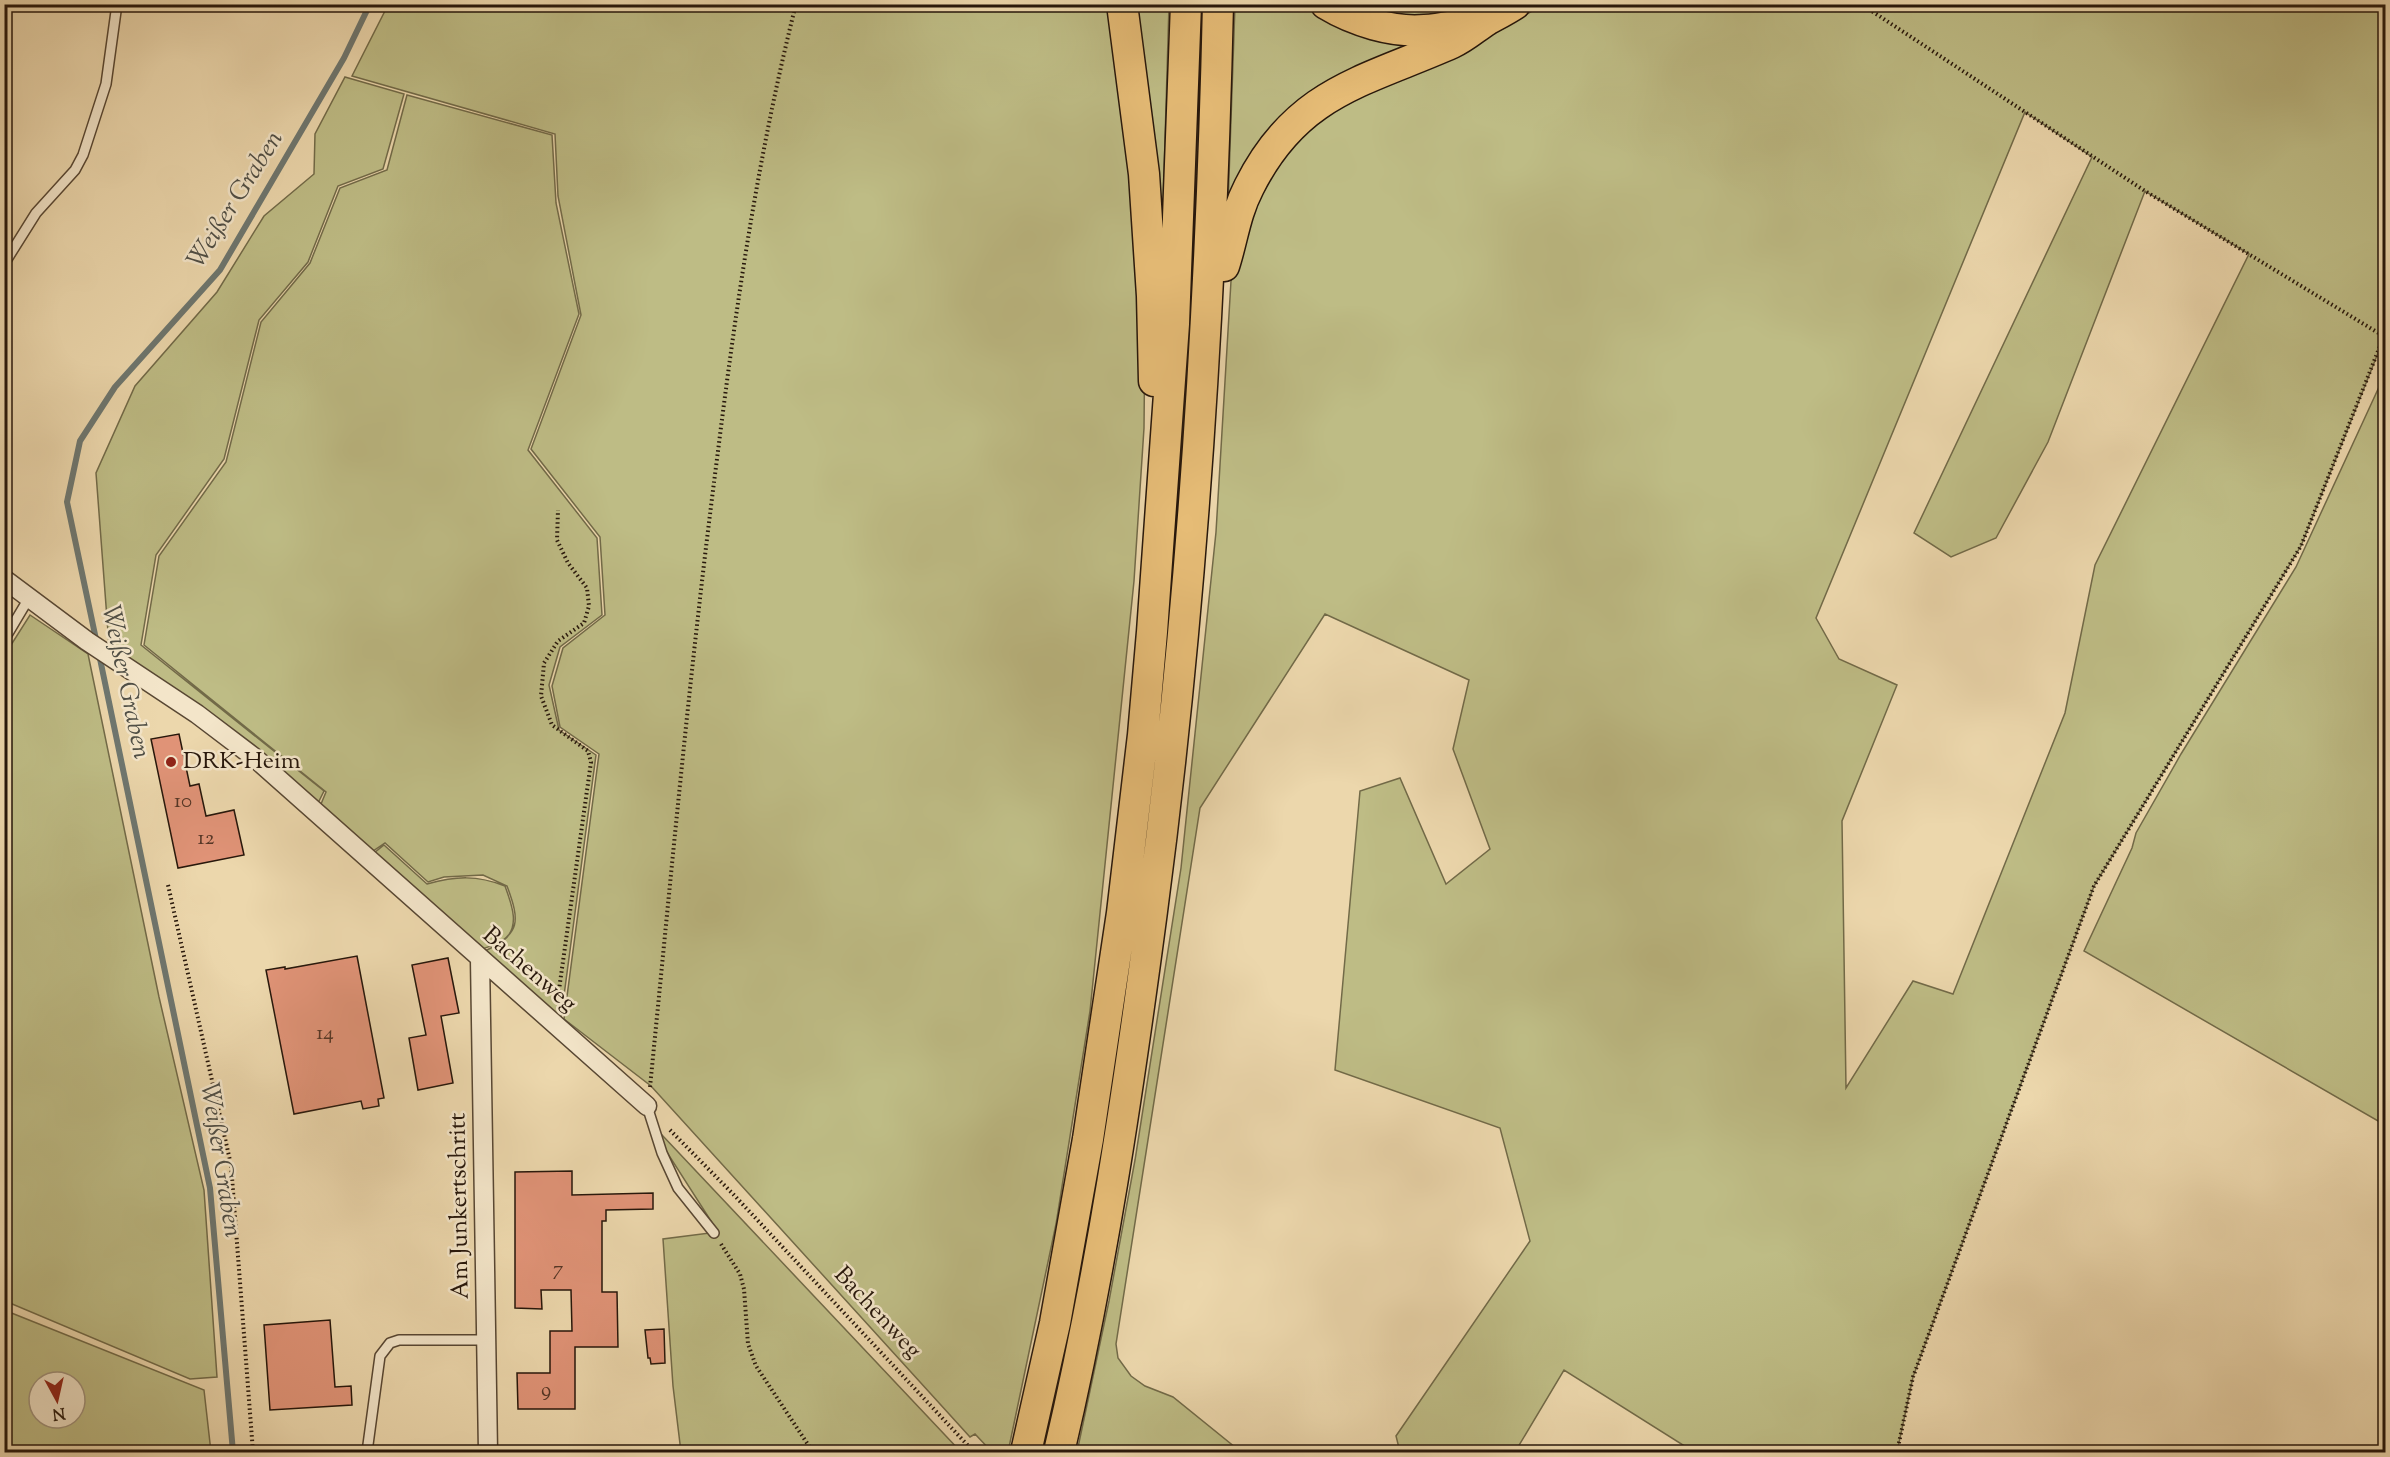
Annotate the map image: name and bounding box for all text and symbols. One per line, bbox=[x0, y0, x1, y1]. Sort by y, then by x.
water label: Weißer Graben bbox=[179, 124, 293, 276]
water label: Weißer Graben bbox=[91, 602, 159, 763]
place label: DRK-Heim bbox=[183, 745, 301, 779]
marker: DRK-Heim bbox=[164, 755, 178, 769]
house number: 10 bbox=[174, 787, 192, 817]
house number: 12 bbox=[198, 824, 215, 854]
street label: Bachenweg bbox=[474, 919, 584, 1021]
house number: 14 bbox=[316, 1019, 334, 1049]
water label: Weißer Graben bbox=[190, 1080, 251, 1240]
street label: Am Junkertschritt bbox=[441, 1112, 479, 1300]
house number: 7 bbox=[553, 1255, 564, 1285]
street label: Bachenweg bbox=[825, 1259, 929, 1367]
north arrow bbox=[27, 1370, 87, 1430]
house number: 9 bbox=[541, 1376, 551, 1406]
text: N bbox=[51, 1400, 67, 1425]

